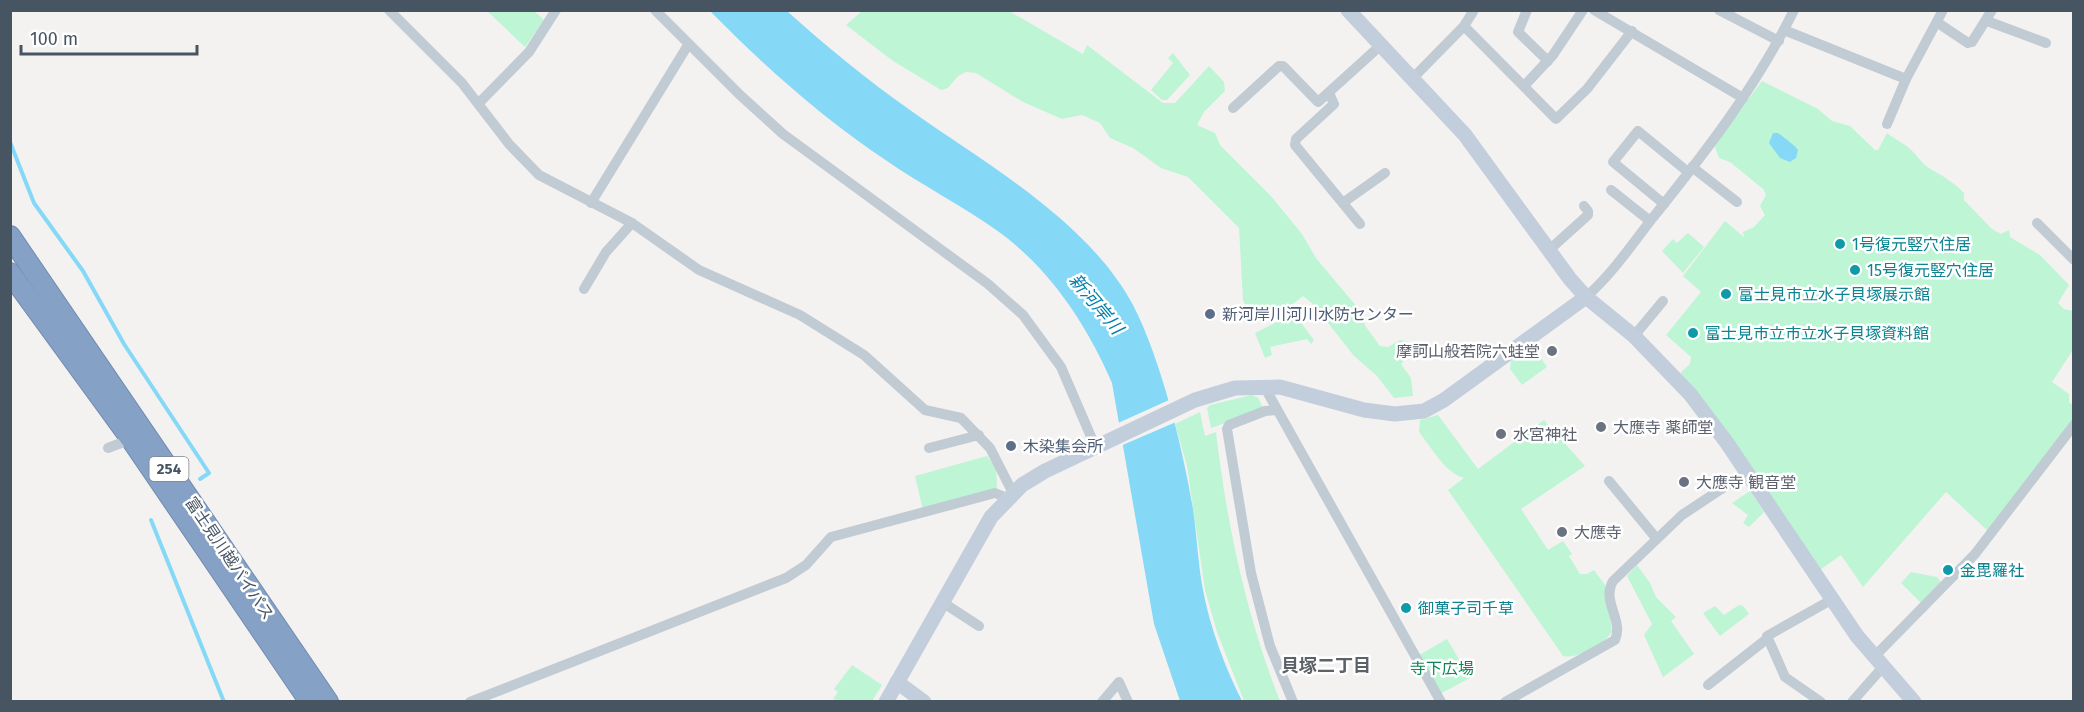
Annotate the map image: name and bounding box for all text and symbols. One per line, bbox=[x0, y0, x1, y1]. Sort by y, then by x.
scale bar bbox=[21, 18, 196, 56]
text: 100 m bbox=[30, 28, 78, 50]
place label: 1号復元竪穴住居 bbox=[1852, 235, 1971, 254]
marker: 1号復元竪穴住居 bbox=[1833, 237, 1847, 251]
place label: 15号復元竪穴住居 bbox=[1867, 261, 1994, 280]
marker: 15号復元竪穴住居 bbox=[1848, 263, 1862, 277]
water label: 新河岸川 bbox=[1064, 269, 1129, 340]
place label: 富士見市立水子貝塚展示館 bbox=[1738, 285, 1930, 304]
marker: 富士見市立水子貝塚展示館 bbox=[1719, 287, 1733, 301]
place label: 新河岸川河川水防センター bbox=[1222, 305, 1414, 324]
marker: 新河岸川河川水防センター bbox=[1203, 307, 1217, 321]
place label: 富士見市立市立水子貝塚資料館 bbox=[1705, 324, 1929, 343]
marker: 富士見市立市立水子貝塚資料館 bbox=[1686, 326, 1700, 340]
place label: 摩訶山般若院六蛙堂 bbox=[1396, 342, 1540, 361]
marker: 摩訶山般若院六蛙堂 bbox=[1545, 344, 1559, 358]
place label: 大應寺 薬師堂 bbox=[1613, 418, 1713, 437]
marker: 大應寺 薬師堂 bbox=[1594, 420, 1608, 434]
place label: 水宮神社 bbox=[1513, 425, 1577, 444]
marker: 水宮神社 bbox=[1494, 427, 1508, 441]
place label: 木染集会所 bbox=[1023, 437, 1103, 456]
marker: 木染集会所 bbox=[1004, 439, 1018, 453]
road number: 254 bbox=[150, 457, 188, 481]
place label: 大應寺 観音堂 bbox=[1696, 473, 1796, 492]
marker: 大應寺 観音堂 bbox=[1677, 475, 1691, 489]
street label: 富士見川越バイパス bbox=[182, 493, 278, 623]
place label: 大應寺 bbox=[1574, 523, 1622, 542]
marker: 大應寺 bbox=[1555, 525, 1569, 539]
place label: 金毘羅社 bbox=[1960, 561, 2024, 580]
marker: 金毘羅社 bbox=[1941, 563, 1955, 577]
place label: 御菓子司千草 bbox=[1418, 599, 1514, 618]
marker: 御菓子司千草 bbox=[1399, 601, 1413, 615]
district label: 貝塚二丁目 bbox=[1281, 655, 1371, 677]
park label: 寺下広場 bbox=[1410, 659, 1474, 678]

